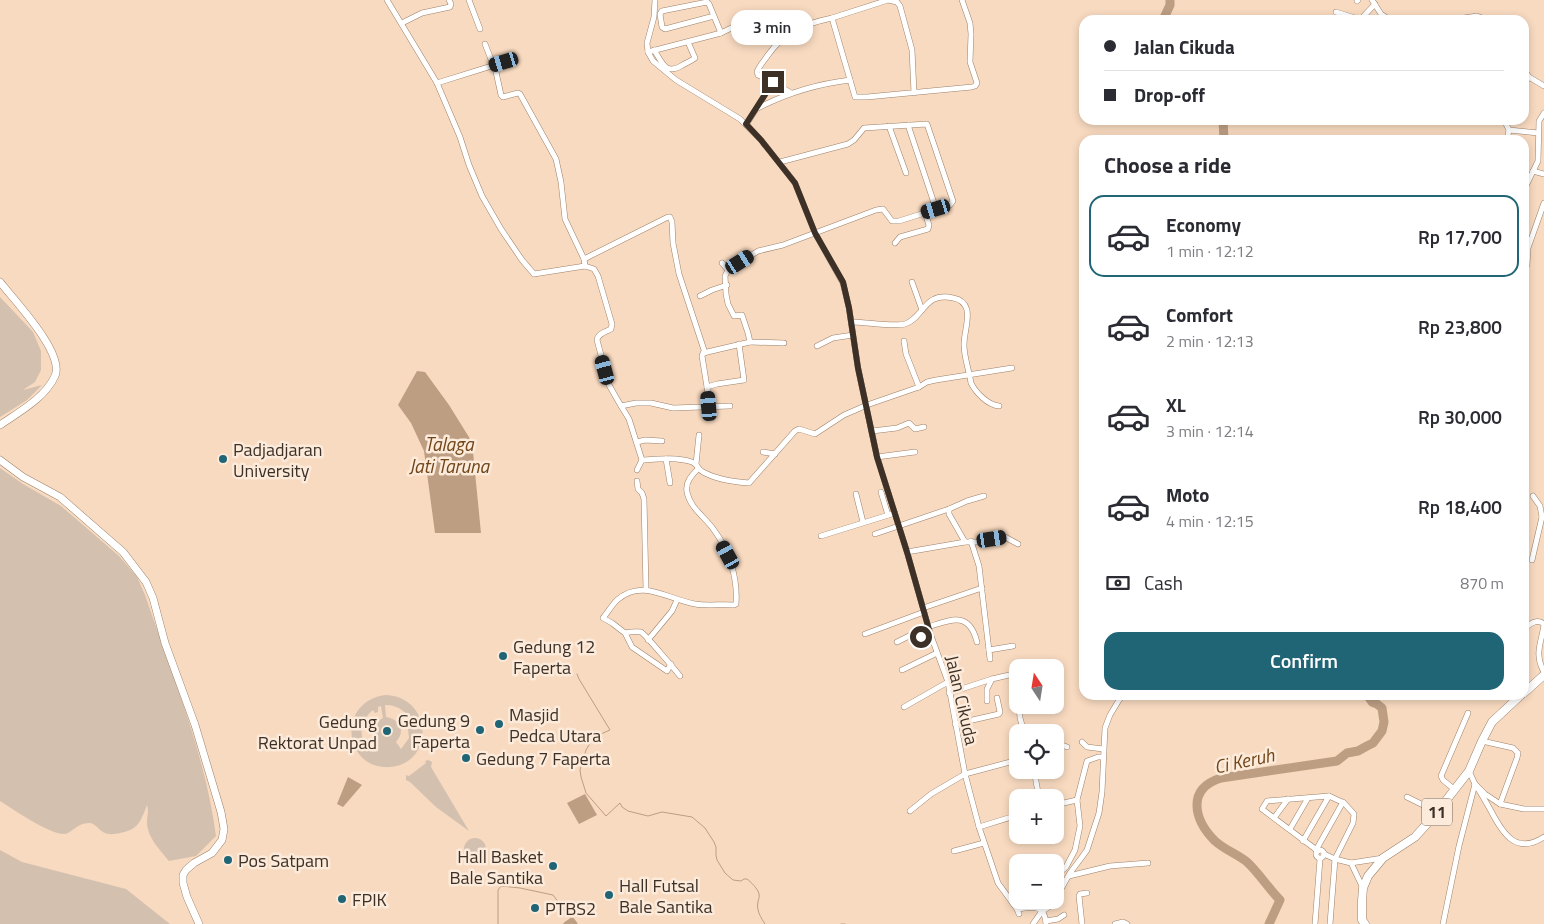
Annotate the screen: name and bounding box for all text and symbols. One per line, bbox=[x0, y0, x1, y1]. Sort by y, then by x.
callout: 3 min bbox=[732, 9, 814, 44]
text: 3 min bbox=[753, 15, 791, 39]
text: Jalan Cikuda bbox=[1134, 32, 1235, 61]
car bbox=[487, 50, 520, 74]
route end bbox=[762, 71, 784, 93]
text: Drop-off bbox=[1134, 80, 1205, 109]
text: Choose a ride bbox=[1104, 148, 1231, 182]
car bbox=[919, 197, 952, 221]
text: Economy bbox=[1166, 210, 1241, 239]
icon: car bbox=[1106, 214, 1151, 259]
text: Rp 17,700 bbox=[1418, 222, 1502, 251]
text: 1 min · 12:12 bbox=[1166, 239, 1254, 263]
car bbox=[723, 248, 756, 276]
text: Comfort bbox=[1166, 300, 1233, 329]
icon: car bbox=[1106, 304, 1151, 349]
text: Rp 23,800 bbox=[1418, 312, 1502, 341]
text: 2 min · 12:13 bbox=[1166, 329, 1254, 353]
car bbox=[593, 354, 616, 386]
car bbox=[700, 390, 717, 422]
text: XL bbox=[1166, 390, 1186, 419]
icon: car bbox=[1106, 394, 1151, 439]
text: Rp 30,000 bbox=[1418, 402, 1502, 431]
text: 3 min · 12:14 bbox=[1166, 419, 1254, 443]
water label: Talaga Jati Taruna bbox=[409, 429, 490, 480]
place label: Padjadjaran University bbox=[233, 436, 322, 484]
marker: Padjadjaran University bbox=[217, 453, 229, 465]
text: Moto bbox=[1166, 480, 1209, 509]
icon: car bbox=[1106, 484, 1151, 529]
text: Rp 18,400 bbox=[1418, 492, 1502, 521]
text: 4 min · 12:15 bbox=[1166, 509, 1254, 533]
car bbox=[976, 529, 1007, 549]
car bbox=[714, 538, 741, 572]
text: Cash bbox=[1144, 568, 1183, 597]
icon: cash bbox=[1104, 569, 1132, 597]
text: 870 m bbox=[1460, 571, 1504, 595]
route start bbox=[910, 626, 932, 648]
button: Confirm bbox=[1104, 632, 1504, 690]
place label: Gedung 12 Faperta bbox=[513, 633, 595, 681]
marker: Gedung 12 Faperta bbox=[497, 650, 509, 662]
street label: Jalan Cikuda bbox=[939, 652, 985, 748]
north arrow bbox=[1009, 659, 1064, 714]
map controls bbox=[1009, 659, 1064, 909]
place label: Masjid Pedca Utara bbox=[509, 701, 601, 749]
place label: Gedung 9 Faperta bbox=[398, 707, 470, 755]
place label: Gedung Rektorat Unpad bbox=[258, 708, 377, 756]
marker: Masjid Pedca Utara bbox=[493, 718, 505, 730]
marker: Gedung 9 Faperta bbox=[474, 724, 486, 736]
button: locate bbox=[1009, 724, 1064, 779]
marker: Gedung Rektorat Unpad bbox=[381, 725, 393, 737]
water label: Ci Keruh bbox=[1211, 739, 1277, 781]
place label: Gedung 7 Faperta bbox=[476, 745, 610, 772]
marker: Gedung 7 Faperta bbox=[460, 752, 472, 764]
button: + bbox=[1009, 789, 1064, 844]
road number: 11 bbox=[1422, 799, 1452, 826]
place label: Hall Basket Bale Santika bbox=[449, 843, 544, 891]
place label: Pos Satpam bbox=[238, 847, 329, 874]
marker: Pos Satpam bbox=[222, 854, 234, 866]
button: − bbox=[1009, 854, 1064, 909]
marker: Hall Basket Bale Santika bbox=[547, 860, 559, 872]
place label: Hall Futsal Bale Santika bbox=[619, 872, 713, 920]
place label: FPIK bbox=[352, 886, 387, 913]
marker: Hall Futsal Bale Santika bbox=[603, 889, 615, 901]
marker: FPIK bbox=[336, 893, 348, 905]
place label: PTBS2 bbox=[545, 895, 596, 922]
marker: PTBS2 bbox=[529, 902, 541, 914]

